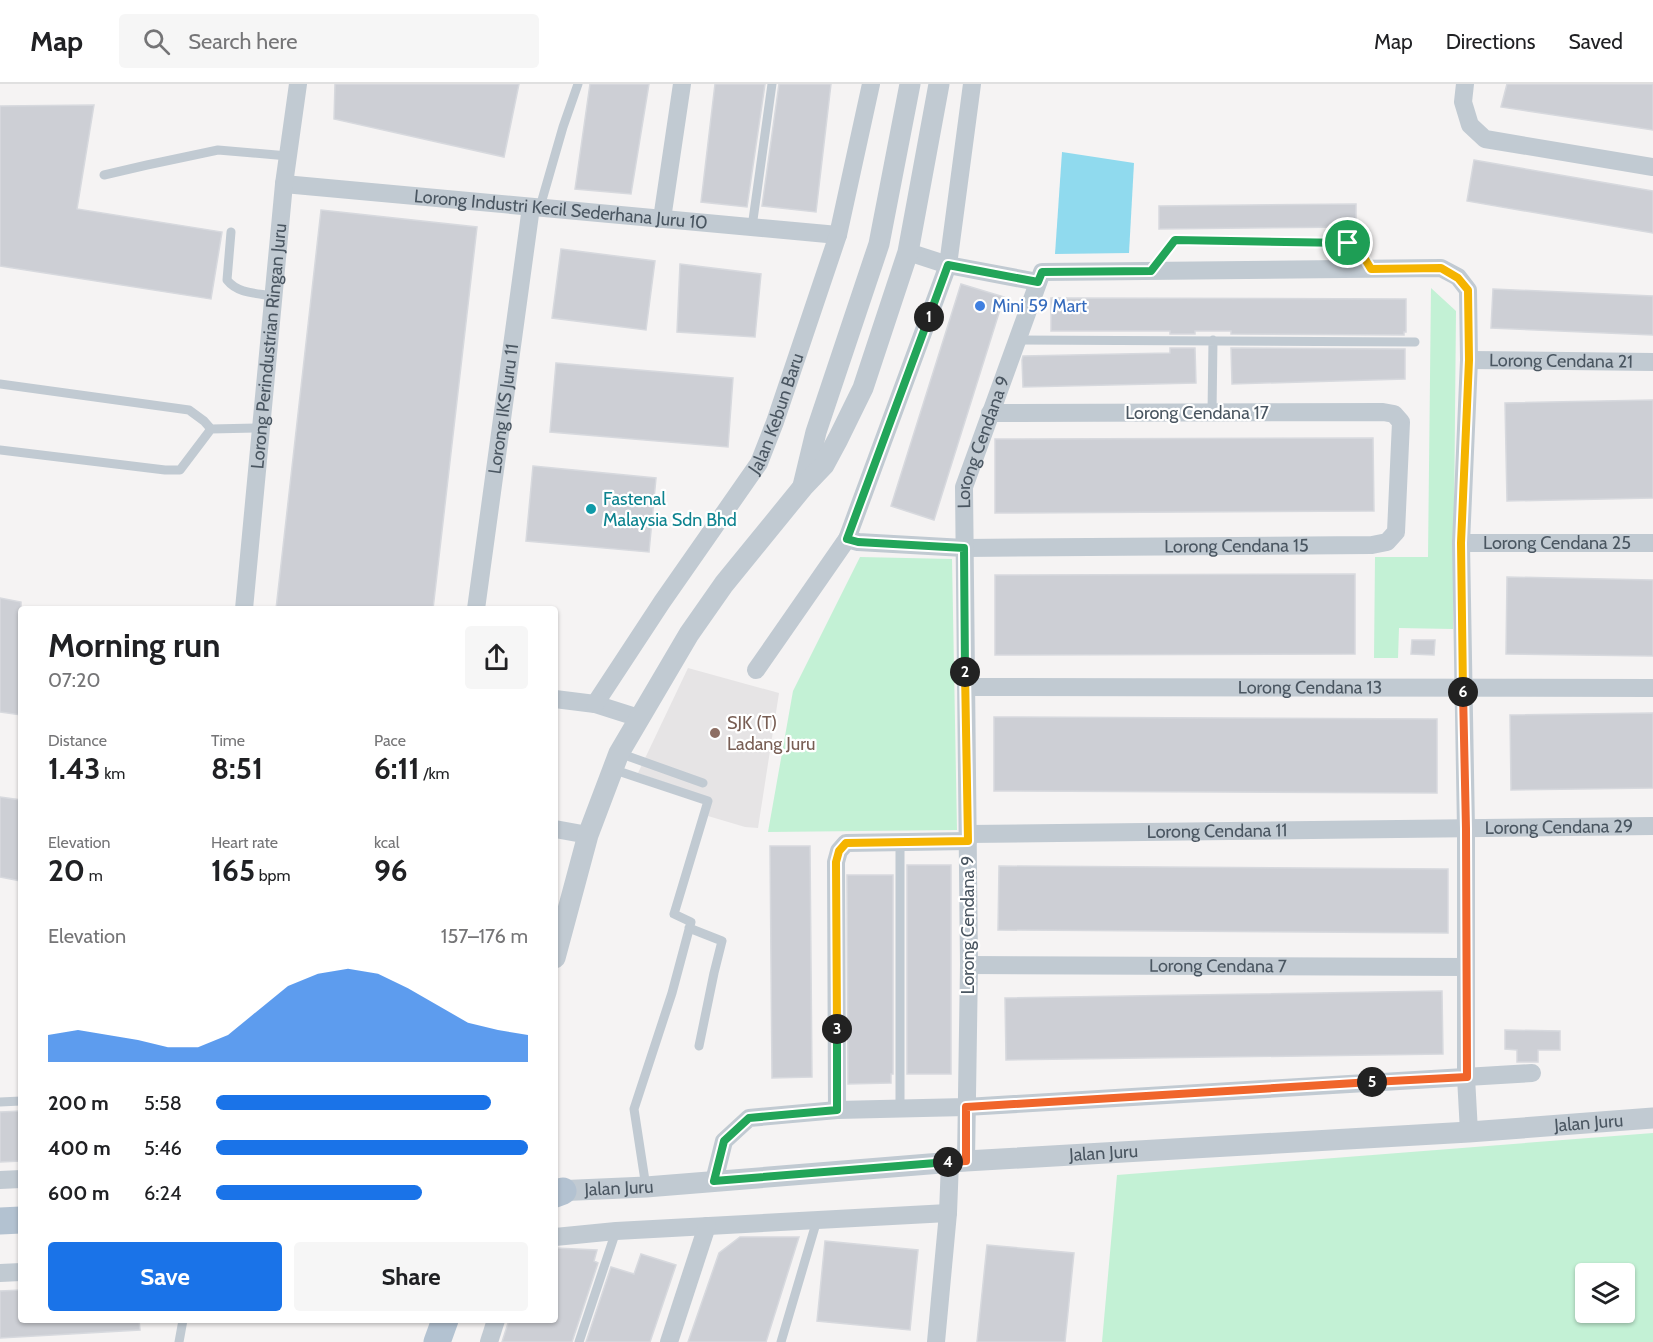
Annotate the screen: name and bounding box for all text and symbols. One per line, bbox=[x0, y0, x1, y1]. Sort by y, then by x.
search box bbox=[119, 14, 539, 68]
text: Map bbox=[30, 24, 83, 58]
icon: search bbox=[140, 25, 173, 58]
text: Search here bbox=[188, 28, 297, 55]
text: Map bbox=[1374, 29, 1413, 54]
text: Directions bbox=[1446, 29, 1535, 54]
text: Saved bbox=[1568, 29, 1623, 54]
street label: Lorong Industri Kecil Sederhana Juru 10 bbox=[413, 185, 709, 234]
pin bbox=[1322, 217, 1373, 268]
street label: Lorong Perindustrian Ringan Juru bbox=[246, 222, 291, 470]
icon: arrive bbox=[1331, 226, 1364, 259]
place label: Mini 59 Mart bbox=[992, 295, 1087, 317]
marker: Mini 59 Mart bbox=[973, 299, 987, 313]
pin: 1 bbox=[914, 302, 944, 332]
text: 1 bbox=[926, 307, 932, 326]
street label: Lorong IKS Juru 11 bbox=[484, 342, 523, 475]
street label: Lorong Cendana 21 bbox=[1489, 349, 1633, 373]
street label: Jalan Kebun Baru bbox=[743, 350, 808, 479]
street label: Lorong Cendana 9 bbox=[953, 373, 1014, 509]
street label: Lorong Cendana 17 bbox=[1125, 402, 1269, 424]
place label: Fastenal Malaysia Sdn Bhd bbox=[603, 488, 737, 531]
marker: Fastenal Malaysia Sdn Bhd bbox=[584, 502, 598, 516]
street label: Lorong Cendana 25 bbox=[1483, 532, 1631, 554]
street label: Lorong Cendana 15 bbox=[1164, 534, 1309, 558]
text: Morning run bbox=[48, 625, 220, 665]
button: share bbox=[465, 626, 528, 689]
pin: 2 bbox=[950, 657, 980, 687]
text: 2 bbox=[961, 662, 969, 681]
text: 07:20 bbox=[48, 668, 100, 692]
street label: Lorong Cendana 13 bbox=[1238, 676, 1382, 699]
pin: 6 bbox=[1448, 677, 1478, 707]
text: 6 bbox=[1459, 682, 1468, 701]
place label: SJK (T) Ladang Juru bbox=[727, 712, 815, 755]
marker: SJK (T) Ladang Juru bbox=[708, 726, 722, 740]
text: Distance bbox=[48, 731, 107, 750]
text: Time bbox=[211, 731, 245, 750]
text: Pace bbox=[374, 731, 406, 750]
text: 1.43 bbox=[48, 750, 101, 787]
text: 8:51 bbox=[211, 750, 263, 787]
text: 6:11 bbox=[374, 750, 420, 787]
text: km bbox=[101, 764, 125, 783]
text: /km bbox=[420, 764, 450, 783]
street label: Lorong Cendana 29 bbox=[1485, 815, 1633, 839]
street label: Lorong Cendana 11 bbox=[1147, 819, 1287, 843]
text: Elevation bbox=[48, 833, 111, 852]
text: Heart rate bbox=[211, 833, 278, 852]
text: kcal bbox=[374, 833, 400, 852]
text: 20 bbox=[48, 852, 85, 889]
text: 165 bbox=[211, 852, 255, 889]
text: 96 bbox=[374, 852, 408, 889]
street label: Lorong Cendana 9 bbox=[957, 856, 979, 994]
text: m bbox=[85, 866, 103, 885]
text: bpm bbox=[255, 866, 290, 885]
text: Elevation bbox=[48, 924, 126, 948]
text: 157–176 m bbox=[441, 924, 528, 948]
street label: Lorong Cendana 7 bbox=[1149, 955, 1287, 977]
pin: 3 bbox=[822, 1014, 852, 1044]
text: 3 bbox=[833, 1019, 841, 1038]
pin: 5 bbox=[1357, 1067, 1387, 1097]
text: 5 bbox=[1368, 1072, 1376, 1091]
text: 200 m bbox=[48, 1091, 109, 1115]
text: 5:58 bbox=[144, 1091, 182, 1115]
street label: Jalan Juru bbox=[1552, 1109, 1624, 1137]
text: 400 m bbox=[48, 1136, 111, 1160]
text: 5:46 bbox=[144, 1136, 182, 1160]
street label: Jalan Juru bbox=[1068, 1140, 1139, 1166]
pin: 4 bbox=[933, 1147, 963, 1177]
text: 4 bbox=[943, 1152, 953, 1171]
street label: Jalan Juru bbox=[583, 1175, 654, 1201]
text: 600 m bbox=[48, 1181, 109, 1205]
text: 6:24 bbox=[144, 1181, 182, 1205]
button: Save bbox=[48, 1242, 282, 1311]
button: Share bbox=[294, 1242, 528, 1311]
map controls bbox=[1575, 1263, 1635, 1323]
button: layers bbox=[1575, 1263, 1635, 1323]

